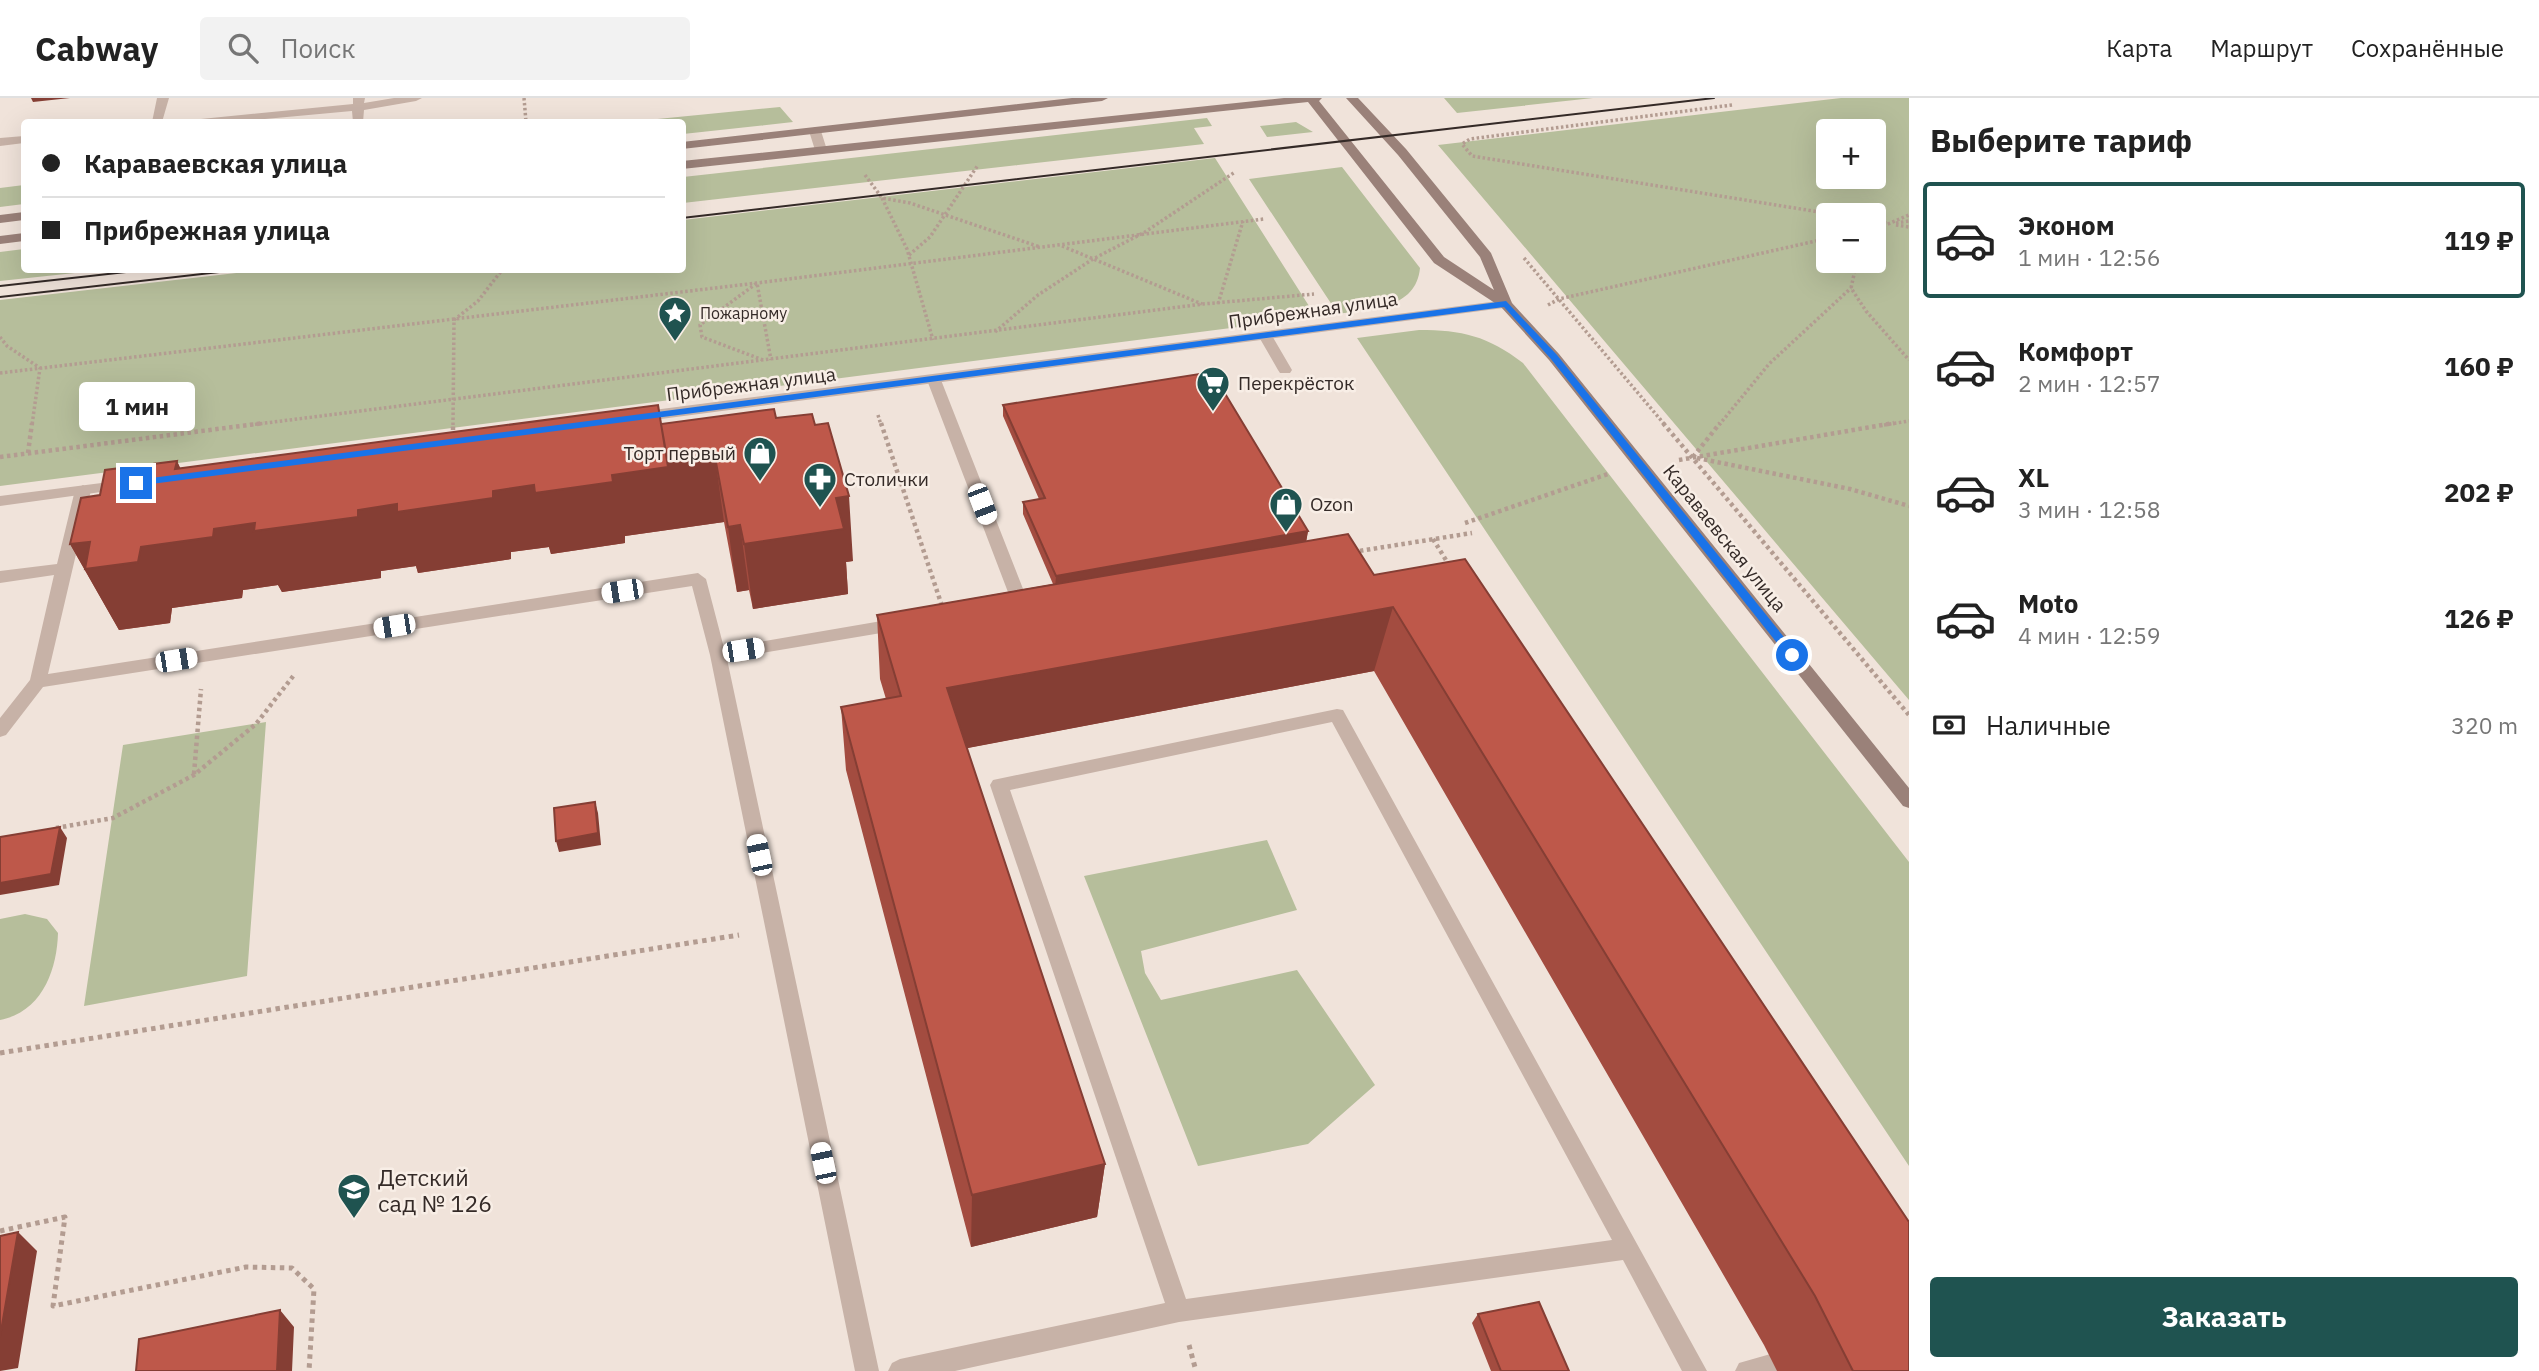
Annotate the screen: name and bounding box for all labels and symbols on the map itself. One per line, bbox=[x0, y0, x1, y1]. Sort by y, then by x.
street label: Прибрежная улица bbox=[1227, 286, 1399, 334]
place icon: Пожарному bbox=[656, 294, 694, 343]
place label: Пожарному bbox=[700, 303, 787, 323]
street label: Прибрежная улица bbox=[665, 362, 837, 406]
supermarket icon: Перекрёсток bbox=[1194, 364, 1232, 413]
place label: Перекрёсток bbox=[1238, 371, 1354, 395]
callout: 1 мин bbox=[78, 382, 194, 430]
shop icon: Торт первый bbox=[741, 434, 779, 483]
place label: Торт первый bbox=[624, 441, 736, 465]
street label: Караваевская улица bbox=[1658, 459, 1792, 617]
pharmacy icon: Столички bbox=[801, 460, 839, 509]
route end bbox=[120, 467, 152, 499]
place label: Столички bbox=[844, 467, 929, 491]
car bbox=[965, 481, 1000, 527]
shop icon: Ozon bbox=[1267, 485, 1305, 534]
place label: Ozon bbox=[1310, 492, 1354, 516]
car bbox=[600, 577, 645, 605]
car bbox=[372, 612, 417, 640]
car bbox=[721, 636, 766, 664]
route start bbox=[1776, 639, 1808, 671]
car bbox=[154, 646, 199, 674]
car bbox=[745, 832, 774, 878]
car bbox=[809, 1140, 838, 1186]
place label: Детский сад № 126 bbox=[378, 1162, 492, 1218]
school or university icon: Детский сад № 126 bbox=[335, 1171, 373, 1220]

